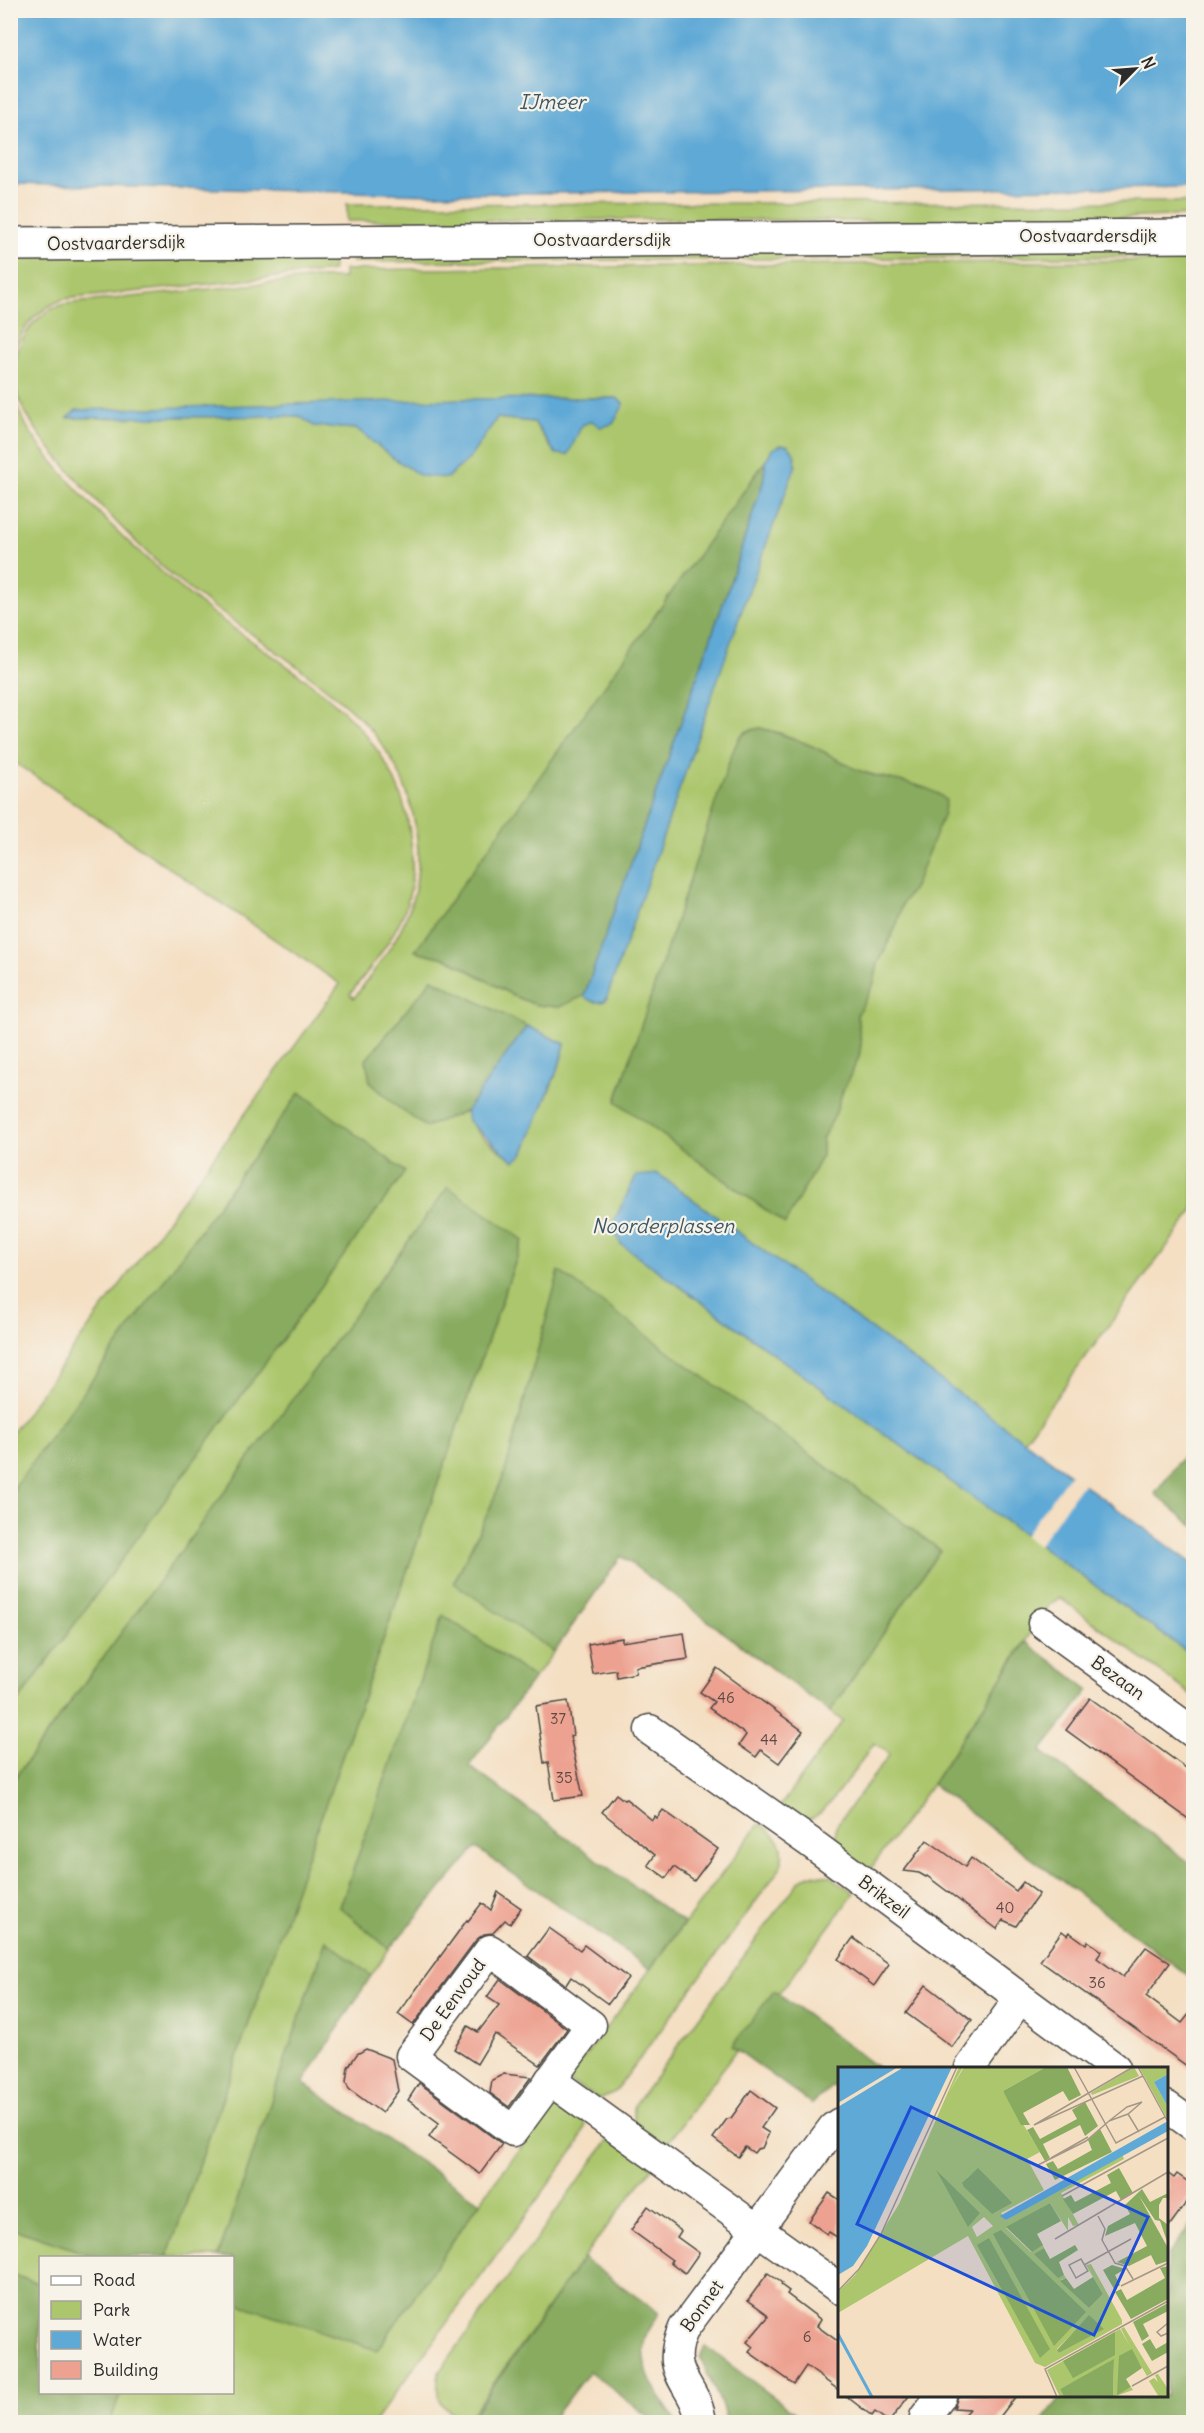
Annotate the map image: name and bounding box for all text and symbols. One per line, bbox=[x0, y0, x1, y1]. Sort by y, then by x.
north arrow bbox=[1105, 39, 1165, 99]
text: N bbox=[1137, 53, 1160, 72]
water label: IJmeer bbox=[519, 89, 588, 114]
street label: Oostvaardersdijk bbox=[1019, 224, 1157, 247]
street label: Oostvaardersdijk bbox=[533, 228, 671, 251]
street label: Oostvaardersdijk bbox=[47, 230, 185, 255]
water label: Noorderplassen bbox=[592, 1213, 735, 1238]
street label: Bezaan bbox=[1087, 1650, 1150, 1705]
house number: 46 bbox=[717, 1688, 735, 1707]
house number: 37 bbox=[550, 1709, 566, 1728]
house number: 44 bbox=[760, 1730, 778, 1749]
house number: 35 bbox=[555, 1768, 573, 1787]
street label: Brikzeil bbox=[854, 1870, 915, 1923]
house number: 40 bbox=[996, 1898, 1014, 1917]
street label: De Eenvoud bbox=[415, 1954, 491, 2046]
house number: 36 bbox=[1088, 1973, 1106, 1992]
inset map bbox=[838, 2067, 1168, 2397]
legend bbox=[39, 2256, 234, 2394]
text: Road bbox=[93, 2268, 136, 2291]
street label: Bonnet bbox=[675, 2275, 728, 2336]
text: Park bbox=[93, 2298, 130, 2321]
house number: 6 bbox=[803, 2327, 811, 2346]
text: Water bbox=[93, 2328, 143, 2351]
text: Building bbox=[93, 2358, 158, 2381]

